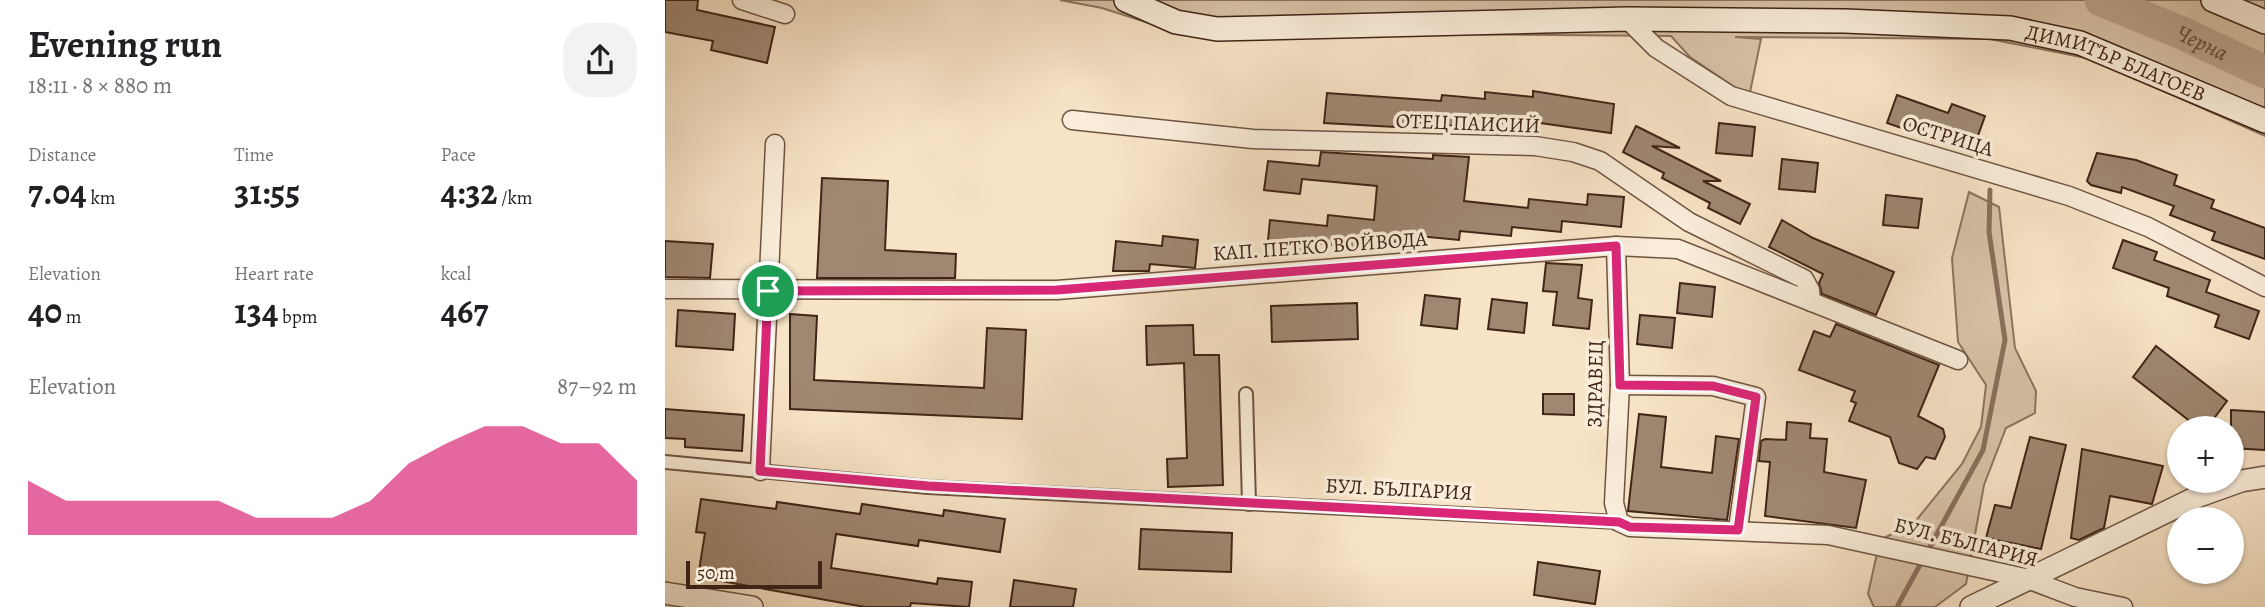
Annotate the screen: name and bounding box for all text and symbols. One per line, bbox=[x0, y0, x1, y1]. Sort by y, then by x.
water label: Черна bbox=[2171, 17, 2234, 69]
text: Evening run bbox=[28, 18, 222, 70]
street label: ДИМИТЪР БЛАГОЕВ bbox=[2023, 18, 2210, 108]
button: share bbox=[563, 23, 637, 97]
text: 18:11 · 8 × 880 m bbox=[28, 70, 172, 101]
street label: ОТЕЦ ПАИСИЙ bbox=[1395, 106, 1541, 140]
street label: ОСТРИЦА bbox=[1899, 109, 1998, 163]
text: Distance bbox=[28, 142, 96, 168]
text: Time bbox=[234, 142, 274, 168]
text: Pace bbox=[441, 142, 476, 168]
text: 7.04 bbox=[28, 168, 87, 216]
text: 31:55 bbox=[234, 168, 300, 216]
text: 4:32 bbox=[441, 168, 497, 216]
text: km bbox=[87, 185, 116, 211]
text: /km bbox=[497, 185, 533, 211]
street label: КАП. ПЕТКО ВОЙВОДА bbox=[1212, 224, 1429, 267]
text: Elevation bbox=[28, 261, 101, 287]
text: Heart rate bbox=[234, 261, 314, 287]
text: kcal bbox=[441, 261, 471, 287]
pin bbox=[738, 261, 798, 321]
icon: arrive bbox=[749, 272, 787, 310]
text: 40 bbox=[28, 287, 62, 335]
text: 134 bbox=[234, 287, 278, 335]
text: 467 bbox=[441, 287, 488, 335]
text: m bbox=[62, 304, 82, 330]
text: bpm bbox=[278, 304, 318, 330]
street label: ЗДРАВЕЦ bbox=[1580, 340, 1610, 428]
text: Elevation bbox=[28, 371, 116, 402]
text: 87–92 m bbox=[557, 371, 637, 402]
map controls bbox=[2167, 416, 2244, 584]
button: + bbox=[2167, 416, 2244, 493]
street label: БУЛ. БЪЛГАРИЯ bbox=[1325, 471, 1473, 507]
button: − bbox=[2167, 507, 2244, 584]
street label: БУЛ. БЪЛГАРИЯ bbox=[1891, 511, 2041, 573]
scale bar bbox=[686, 558, 823, 590]
text: 50 m bbox=[697, 560, 735, 586]

